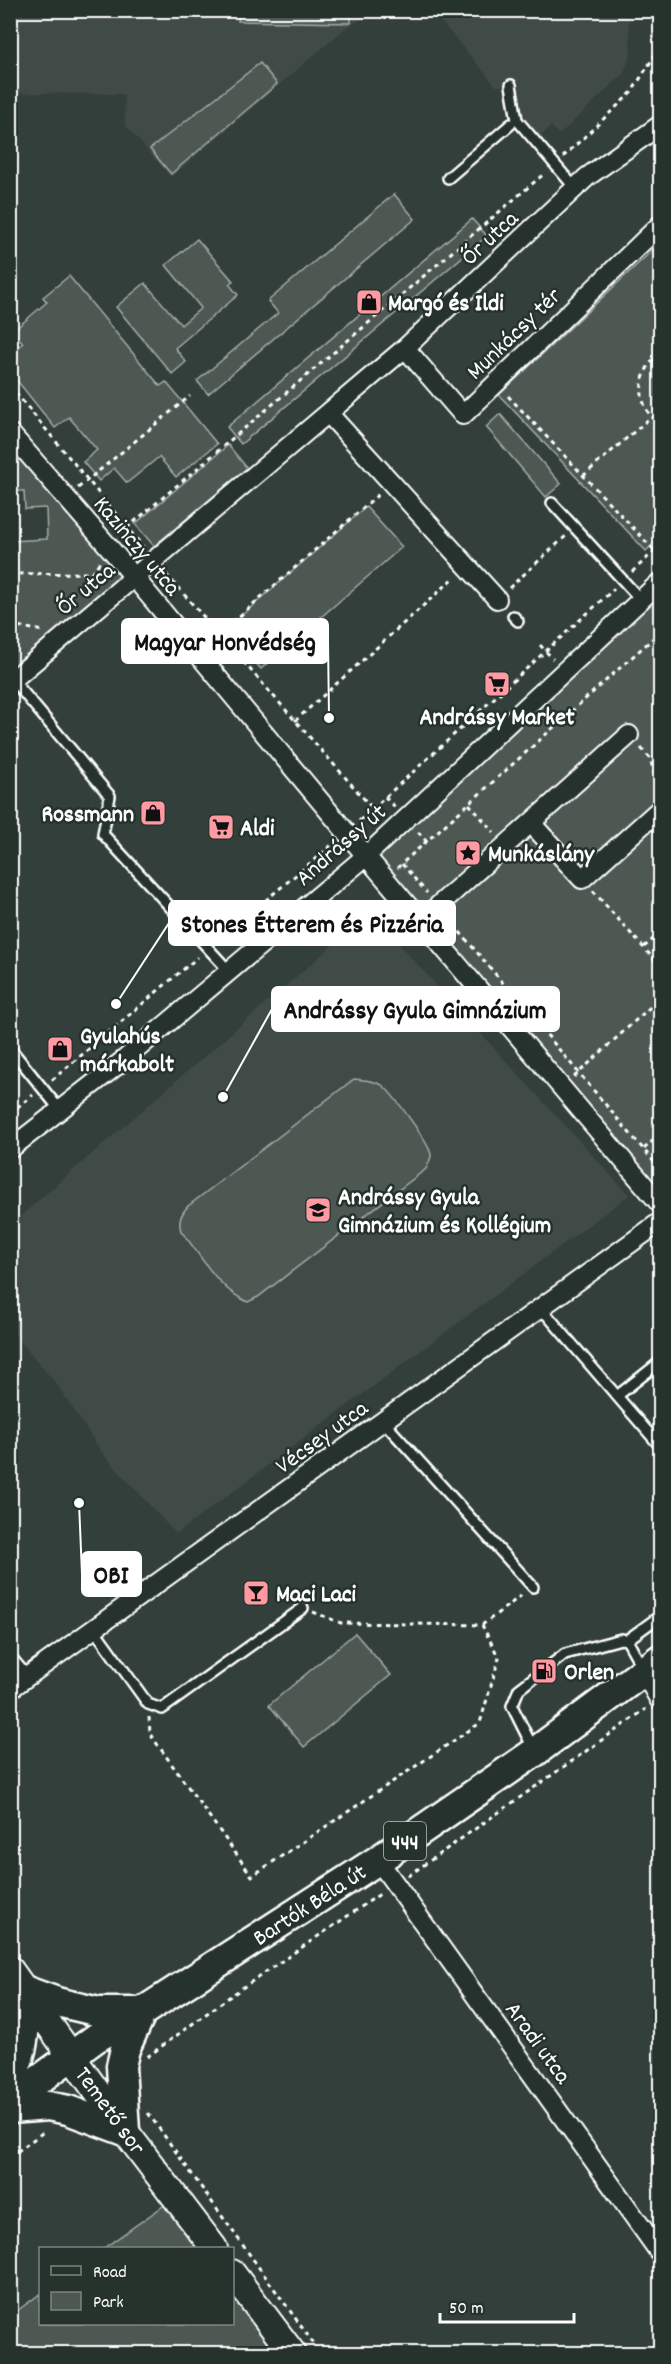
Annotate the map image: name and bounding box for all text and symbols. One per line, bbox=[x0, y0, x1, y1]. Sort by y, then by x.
street label: Őr utca bbox=[455, 203, 528, 275]
street label: Munkácsy tér bbox=[460, 281, 570, 389]
shop icon: Margó és Ildi bbox=[354, 287, 384, 317]
place label: Margó és Ildi bbox=[388, 288, 504, 322]
street label: Kazinczy utca bbox=[84, 490, 188, 605]
street label: Őr utca bbox=[50, 555, 124, 625]
callout: Magyar Honvédség bbox=[122, 619, 328, 663]
text: Magyar Honvédség bbox=[134, 626, 316, 663]
supermarket icon: Andrássy Market bbox=[482, 669, 512, 699]
place label: Andrássy Market bbox=[419, 702, 575, 736]
street label: Andrássy út bbox=[289, 797, 395, 895]
shop icon: Rossmann bbox=[138, 798, 168, 828]
place label: Rossmann bbox=[42, 799, 134, 833]
supermarket icon: Aldi bbox=[206, 812, 236, 842]
place label: Aldi bbox=[240, 813, 275, 847]
place icon: Munkáslány bbox=[453, 838, 483, 868]
place label: Munkáslány bbox=[488, 839, 595, 873]
callout: Stones Étterem és Pizzéria bbox=[169, 901, 455, 945]
text: Stones Étterem és Pizzéria bbox=[181, 908, 444, 945]
callout: Andrássy Gyula Gimnázium bbox=[272, 987, 559, 1031]
text: Andrássy Gyula Gimnázium bbox=[283, 994, 547, 1031]
place label: Gyulahús márkabolt bbox=[80, 1021, 174, 1083]
shop icon: Gyulahús márkabolt bbox=[45, 1034, 75, 1064]
place label: Andrássy Gyula Gimnázium és Kollégium bbox=[338, 1182, 551, 1244]
school or university icon: Andrássy Gyula Gimnázium és Kollégium bbox=[303, 1195, 333, 1225]
street label: Vécsey utca bbox=[269, 1393, 377, 1484]
callout: OBI bbox=[82, 1552, 141, 1596]
text: OBI bbox=[93, 1559, 130, 1596]
bar icon: Maci Laci bbox=[241, 1578, 271, 1608]
place label: Maci Laci bbox=[276, 1579, 357, 1613]
fuel station icon: Orlen bbox=[529, 1656, 559, 1686]
place label: Orlen bbox=[564, 1657, 614, 1691]
road number: 444 bbox=[384, 1822, 426, 1860]
street label: Bartók Béla út bbox=[247, 1857, 374, 1956]
street label: Aradi utca bbox=[495, 1996, 579, 2093]
street label: Temető sor bbox=[65, 2061, 152, 2163]
legend bbox=[39, 2247, 234, 2325]
text: Road bbox=[93, 2261, 127, 2286]
scale bar bbox=[440, 2286, 574, 2324]
text: Park bbox=[93, 2291, 124, 2316]
text: 50 m bbox=[449, 2297, 484, 2322]

